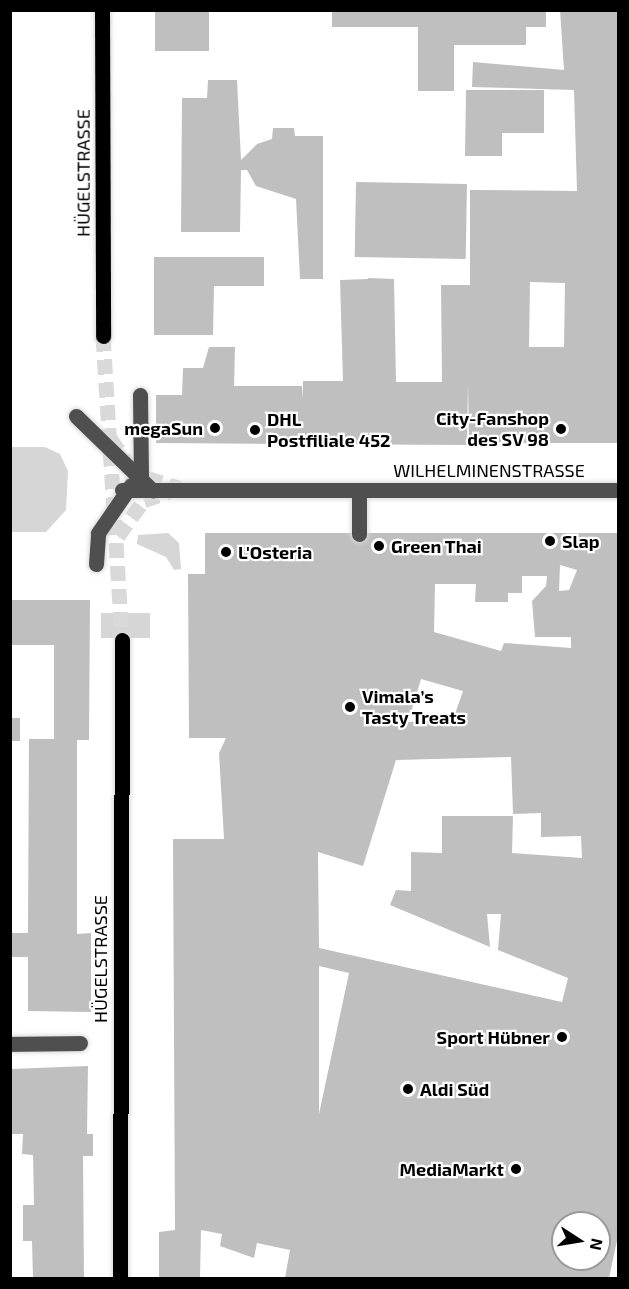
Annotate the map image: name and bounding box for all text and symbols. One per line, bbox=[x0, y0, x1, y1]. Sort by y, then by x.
street label: HÜGELSTRASSE bbox=[72, 109, 94, 237]
place label: City-Fanshop des SV 98 bbox=[436, 408, 549, 450]
place label: DHL Postfiliale 452 bbox=[267, 409, 391, 452]
place label: megaSun bbox=[124, 417, 203, 439]
marker: megaSun bbox=[208, 421, 222, 435]
marker: City-Fanshop des SV 98 bbox=[554, 422, 568, 436]
marker: DHL Postfiliale 452 bbox=[248, 423, 262, 437]
street label: WILHELMINENSTRASSE bbox=[393, 459, 585, 481]
place label: Slap bbox=[562, 530, 600, 552]
marker: Slap bbox=[543, 534, 557, 548]
place label: Green Thai bbox=[391, 535, 482, 557]
marker: Green Thai bbox=[372, 539, 386, 553]
place label: L'Osteria bbox=[238, 541, 312, 563]
marker: L'Osteria bbox=[219, 545, 233, 559]
place label: Vimala’s Tasty Treats bbox=[362, 686, 467, 728]
marker: Vimala’s Tasty Treats bbox=[343, 700, 357, 714]
street label: HÜGELSTRASSE bbox=[89, 895, 111, 1023]
place label: Sport Hübner bbox=[437, 1026, 550, 1048]
marker: Sport Hübner bbox=[555, 1030, 569, 1044]
place label: Aldi Süd bbox=[420, 1078, 489, 1100]
marker: Aldi Süd bbox=[401, 1082, 415, 1096]
place label: MediaMarkt bbox=[400, 1158, 504, 1180]
marker: MediaMarkt bbox=[509, 1162, 523, 1176]
north arrow bbox=[551, 1211, 611, 1271]
text: N bbox=[587, 1237, 608, 1252]

